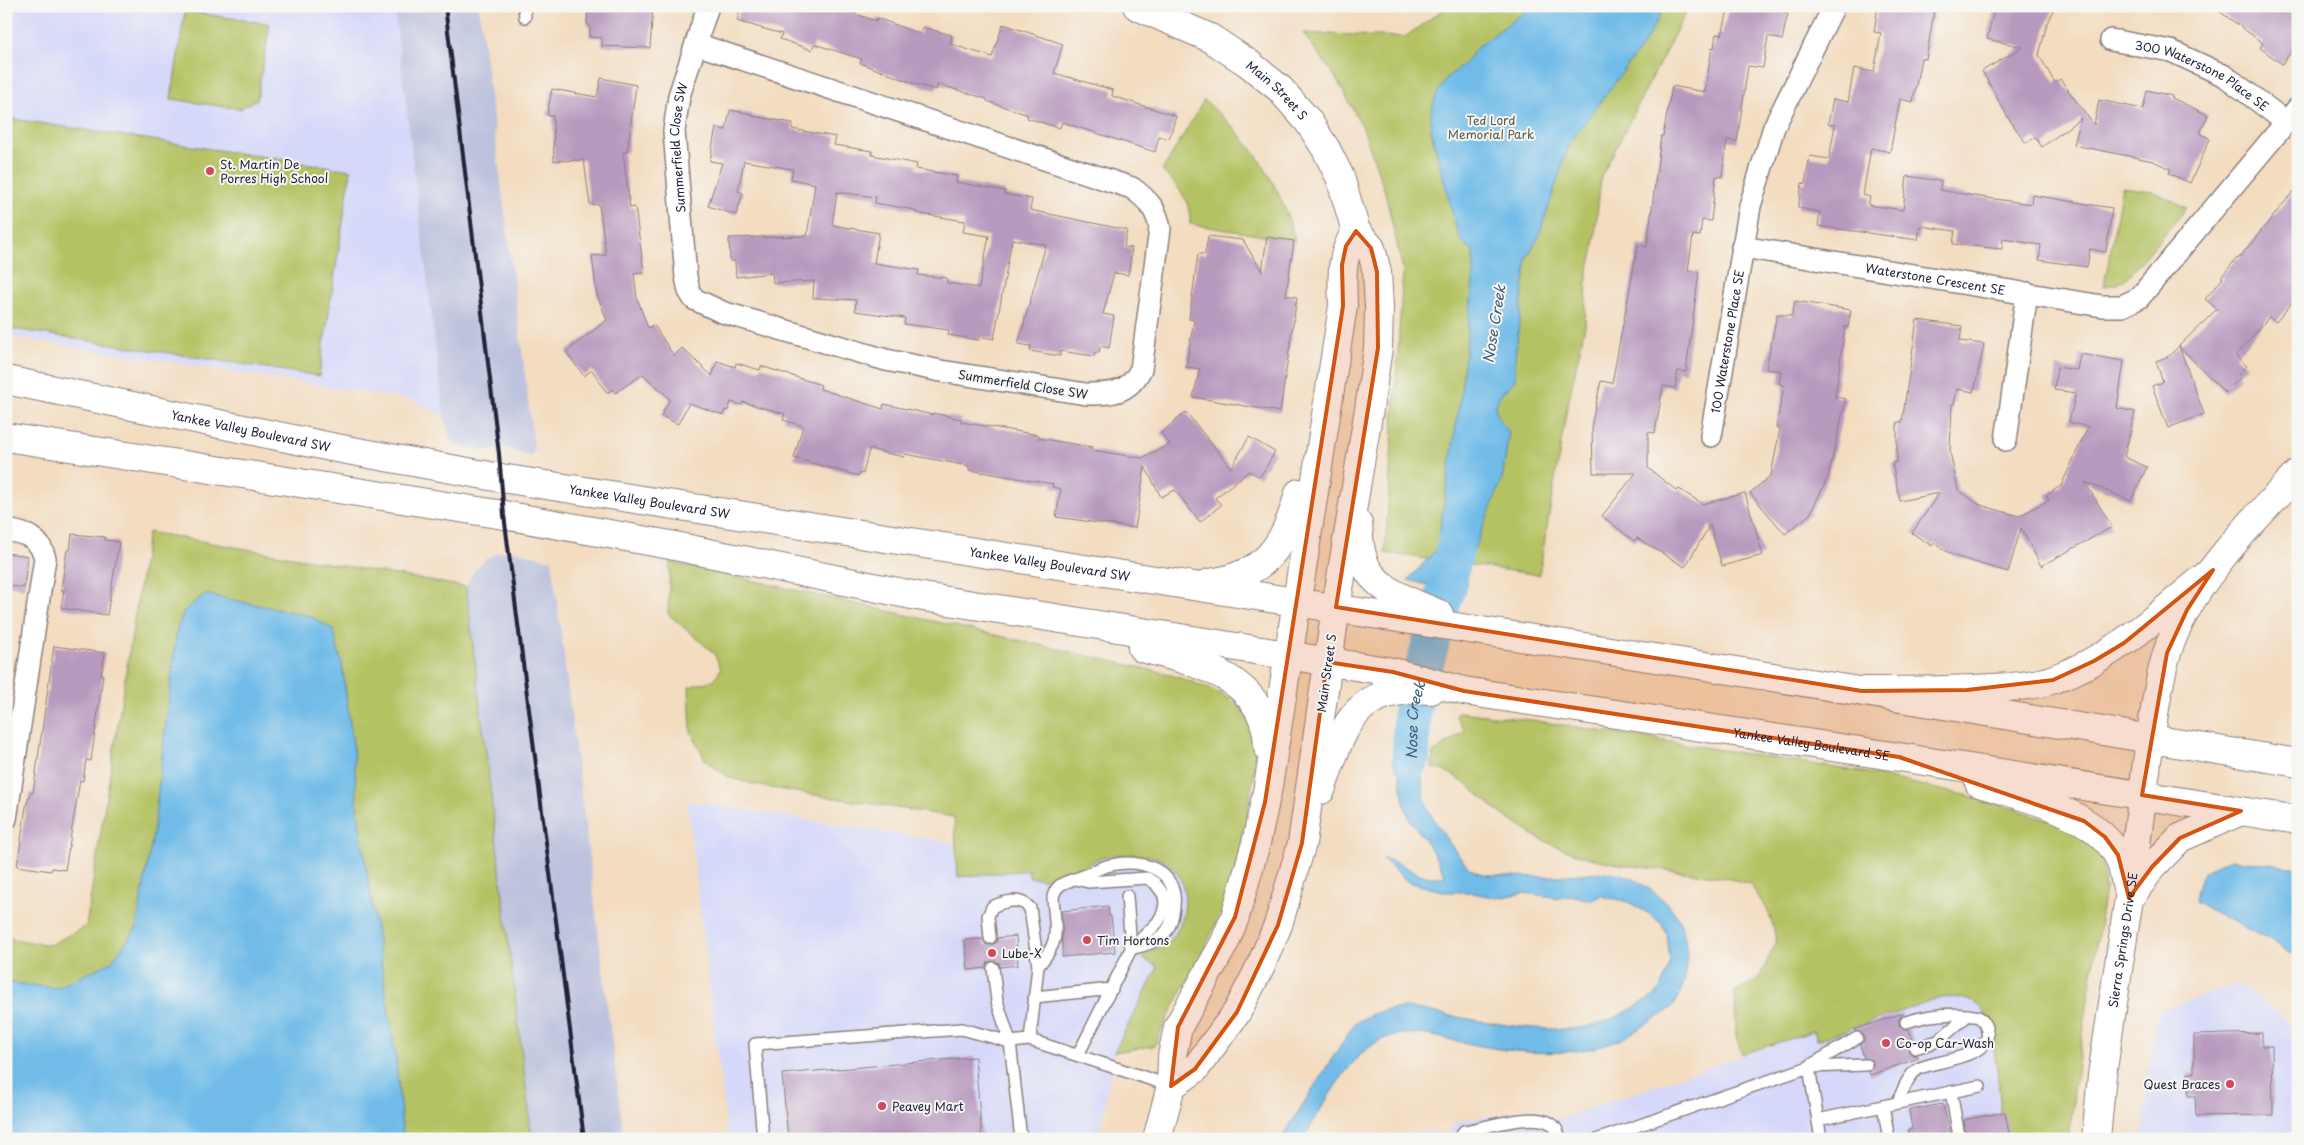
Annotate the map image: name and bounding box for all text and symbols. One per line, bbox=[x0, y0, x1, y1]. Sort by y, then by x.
street label: 300 Waterstone Place SE bbox=[2133, 36, 2273, 115]
street label: Main Street S bbox=[1243, 56, 1312, 124]
street label: Summerfield Close SW bbox=[665, 79, 692, 214]
park label: Ted Lord Memorial Park bbox=[1448, 111, 1534, 143]
place label: St. Martin De Porres High School bbox=[220, 155, 328, 187]
marker: St. Martin De Porres High School bbox=[204, 165, 216, 177]
street label: Waterstone Crescent SE bbox=[1864, 258, 2007, 299]
street label: 100 Waterstone Place SE bbox=[1706, 268, 1748, 415]
water label: Nose Creek bbox=[1477, 282, 1511, 365]
street label: Summerfield Close SW bbox=[957, 365, 1090, 403]
street label: Yankee Valley Boulevard SW bbox=[170, 405, 333, 456]
street label: Yankee Valley Boulevard SW bbox=[568, 480, 732, 523]
street label: Yankee Valley Boulevard SW bbox=[968, 542, 1132, 585]
street label: Main Street S bbox=[1312, 633, 1340, 713]
water label: Nose Creek bbox=[1400, 677, 1430, 760]
street label: Yankee Valley Boulevard SE bbox=[1732, 723, 1891, 764]
street label: Sierra Springs Drive SE bbox=[2103, 871, 2141, 1009]
place label: Tim Hortons bbox=[1097, 931, 1170, 949]
marker: Tim Hortons bbox=[1081, 934, 1093, 946]
place label: Lube-X bbox=[1002, 944, 1042, 962]
marker: Lube-X bbox=[986, 947, 998, 959]
place label: Co-op Car-Wash bbox=[1896, 1034, 1994, 1052]
marker: Co-op Car-Wash bbox=[1880, 1037, 1892, 1049]
place label: Quest Braces bbox=[2143, 1075, 2220, 1093]
marker: Quest Braces bbox=[2224, 1078, 2236, 1090]
place label: Peavey Mart bbox=[892, 1097, 964, 1115]
marker: Peavey Mart bbox=[876, 1100, 888, 1112]

